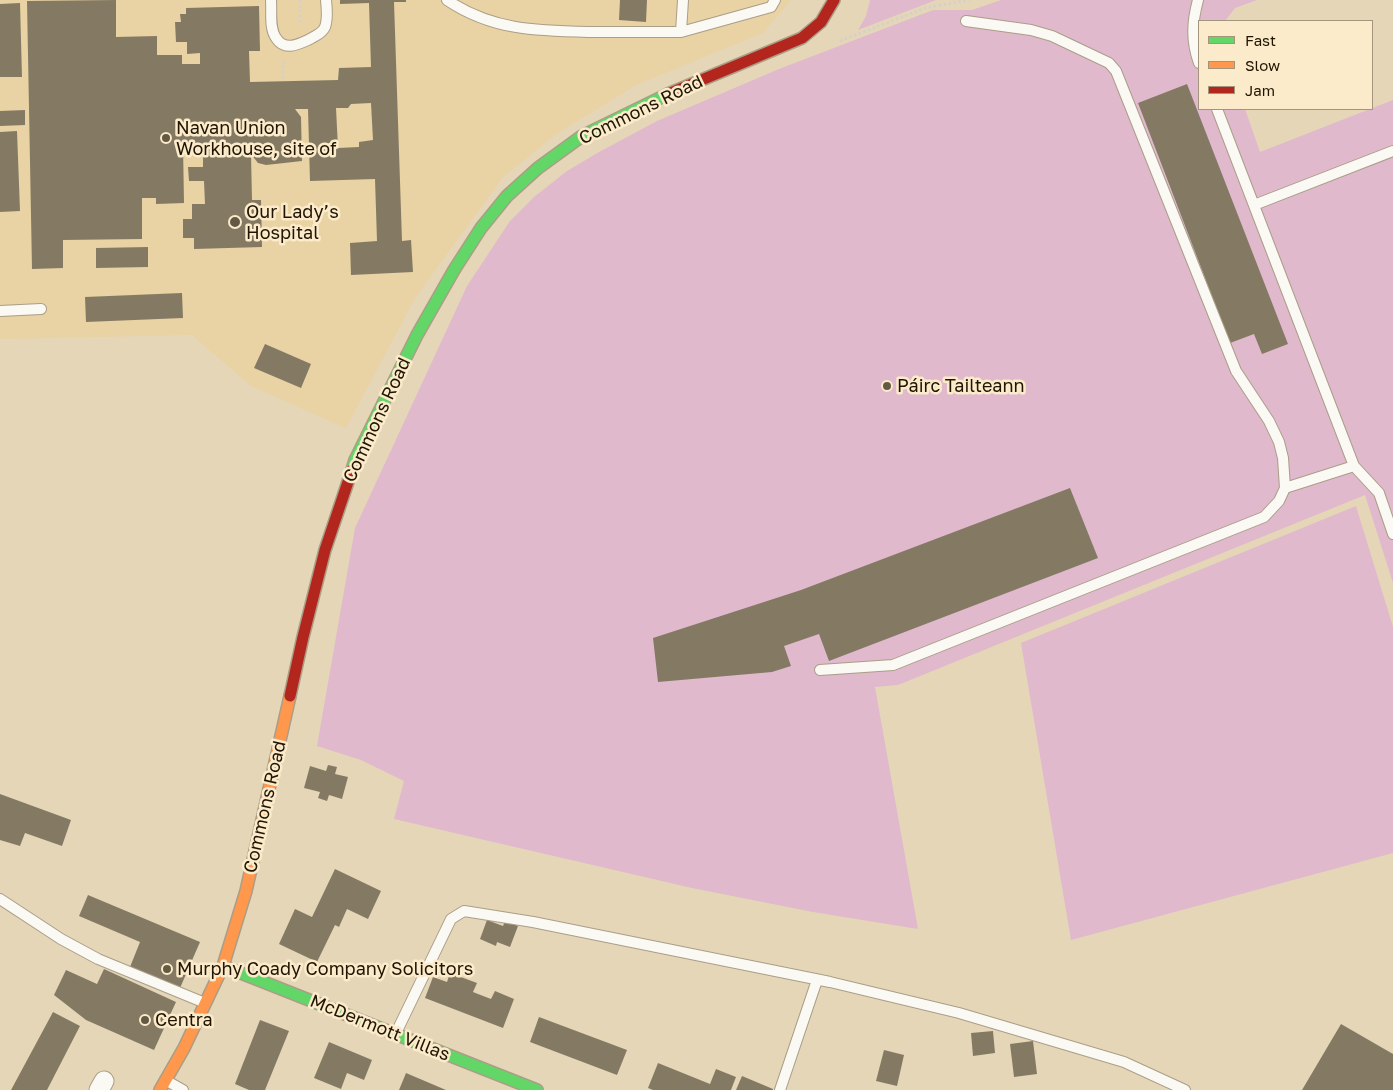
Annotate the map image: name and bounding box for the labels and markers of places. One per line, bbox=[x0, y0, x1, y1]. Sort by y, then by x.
place label: Navan Union Workhouse, site of bbox=[176, 117, 337, 160]
marker: Navan Union Workhouse, site of bbox=[160, 132, 172, 144]
place label: Our Lady’s Hospital bbox=[246, 201, 339, 243]
marker: Our Lady’s Hospital bbox=[228, 215, 242, 229]
place label: Páirc Tailteann bbox=[897, 375, 1025, 397]
marker: Páirc Tailteann bbox=[881, 380, 893, 392]
place label: Murphy Coady Company Solicitors bbox=[177, 958, 473, 980]
marker: Murphy Coady Company Solicitors bbox=[161, 963, 173, 975]
place label: Centra bbox=[155, 1009, 213, 1031]
marker: Centra bbox=[139, 1014, 151, 1026]

